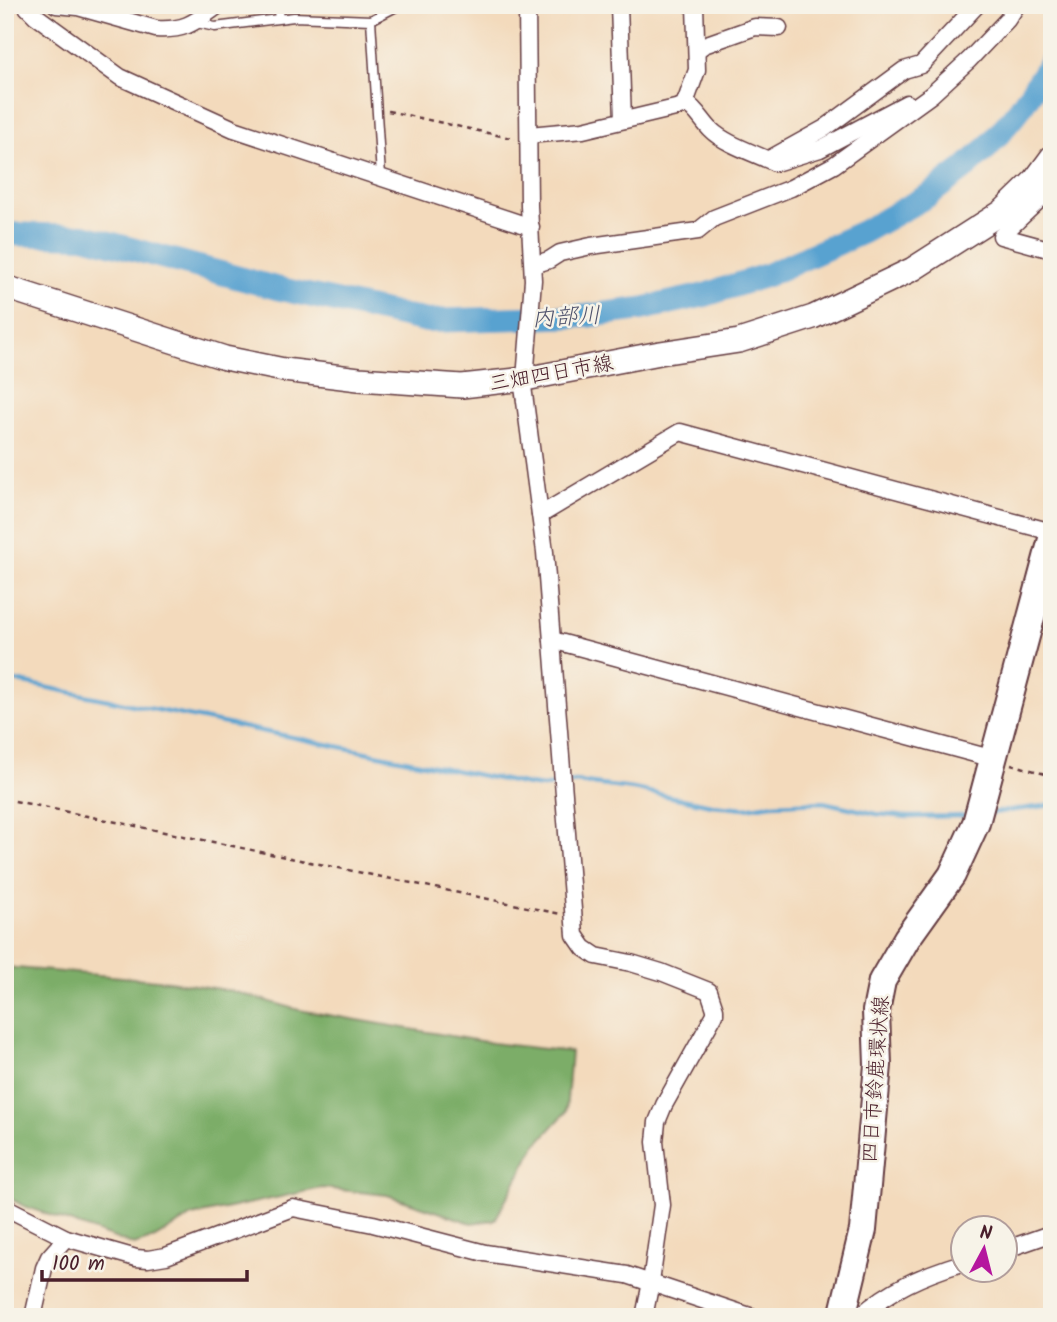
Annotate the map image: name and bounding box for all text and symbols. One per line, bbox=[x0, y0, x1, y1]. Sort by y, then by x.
water label: 内部川 bbox=[531, 298, 601, 338]
street label: 三畑四日市線 bbox=[486, 347, 616, 402]
street label: 四日市鈴鹿環状線 bbox=[854, 994, 899, 1164]
north arrow bbox=[948, 1214, 1018, 1284]
text: N bbox=[978, 1218, 994, 1250]
scale bar bbox=[42, 1238, 247, 1282]
text: 100 m bbox=[52, 1248, 105, 1281]

